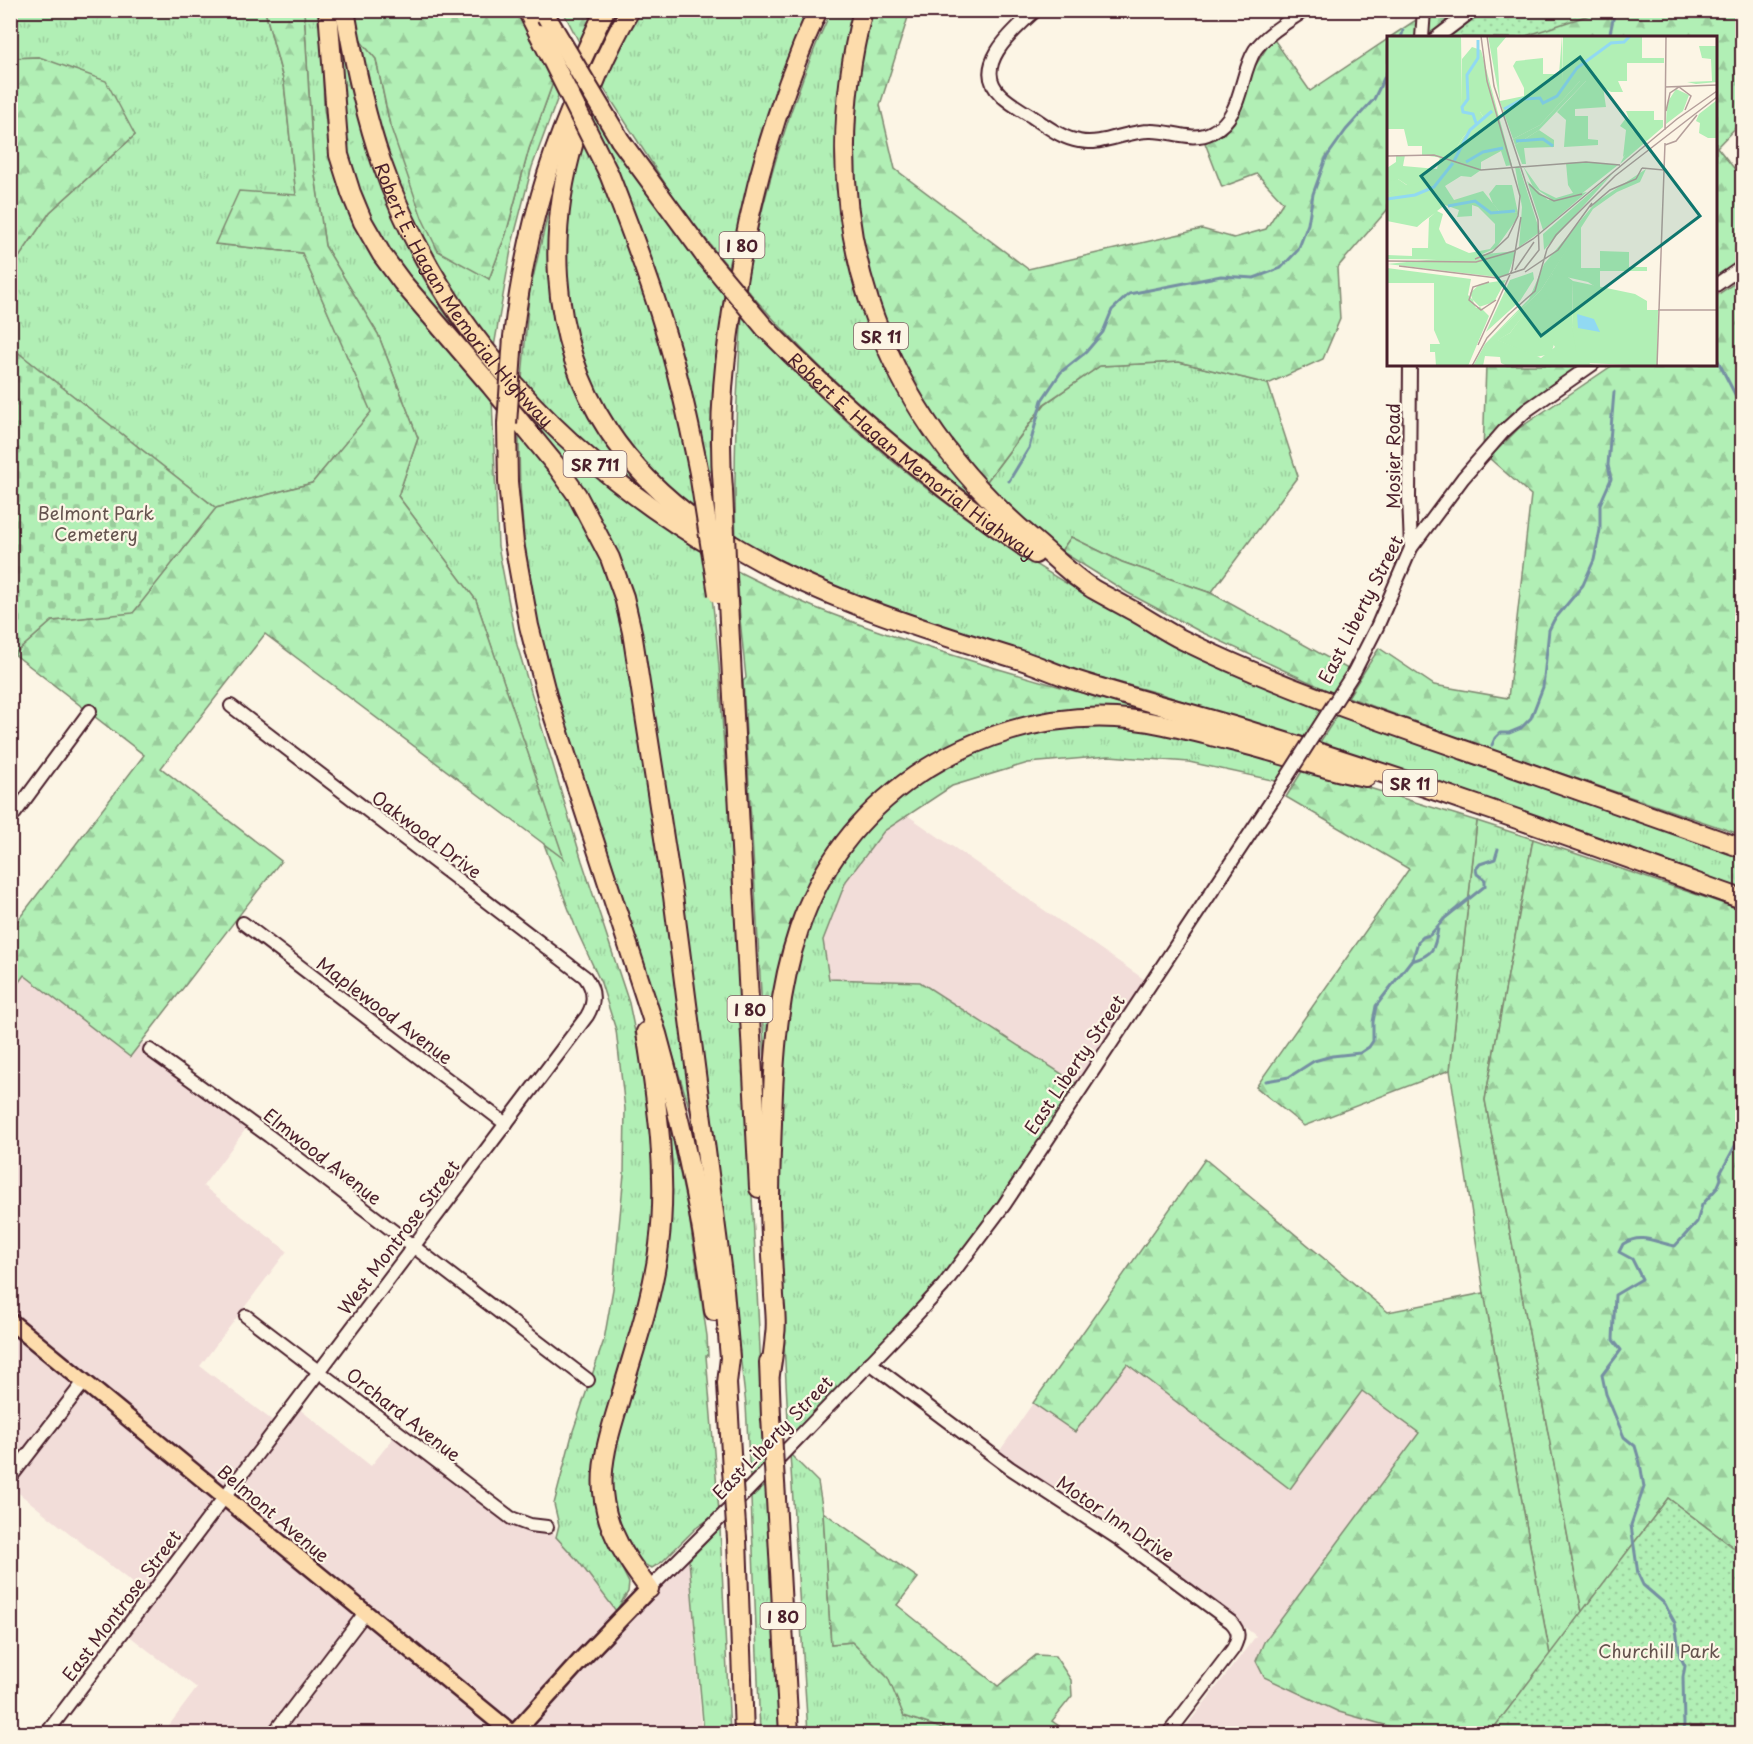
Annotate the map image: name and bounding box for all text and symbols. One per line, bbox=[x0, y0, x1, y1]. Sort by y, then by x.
inset map bbox=[1387, 36, 1717, 366]
street label: Robert E. Hagan Memorial Highway bbox=[369, 159, 560, 433]
road number: I 80 bbox=[720, 232, 764, 258]
road number: SR 11 bbox=[854, 323, 908, 349]
street label: Robert E. Hagan Memorial Highway bbox=[783, 346, 1041, 564]
street label: Mosier Road bbox=[1379, 403, 1406, 509]
road number: SR 711 bbox=[564, 451, 626, 477]
park label: Belmont Park Cemetery bbox=[38, 499, 154, 547]
street label: East Liberty Street bbox=[1311, 530, 1409, 688]
road number: SR 11 bbox=[1383, 770, 1437, 796]
street label: Oakwood Drive bbox=[366, 784, 488, 884]
street label: Maplewood Avenue bbox=[311, 950, 459, 1070]
street label: East Liberty Street bbox=[1017, 989, 1131, 1139]
road number: I 80 bbox=[728, 996, 772, 1022]
street label: Elmwood Avenue bbox=[258, 1101, 388, 1211]
street label: West Montrose Street bbox=[331, 1154, 465, 1320]
street label: Orchard Avenue bbox=[341, 1361, 467, 1467]
street label: East Liberty Street bbox=[706, 1369, 838, 1505]
street label: Belmont Avenue bbox=[212, 1458, 336, 1568]
street label: Motor Inn Drive bbox=[1052, 1468, 1180, 1568]
street label: East Montrose Street bbox=[55, 1524, 187, 1686]
road number: I 80 bbox=[760, 1603, 806, 1629]
park label: Churchill Park bbox=[1598, 1637, 1720, 1664]

